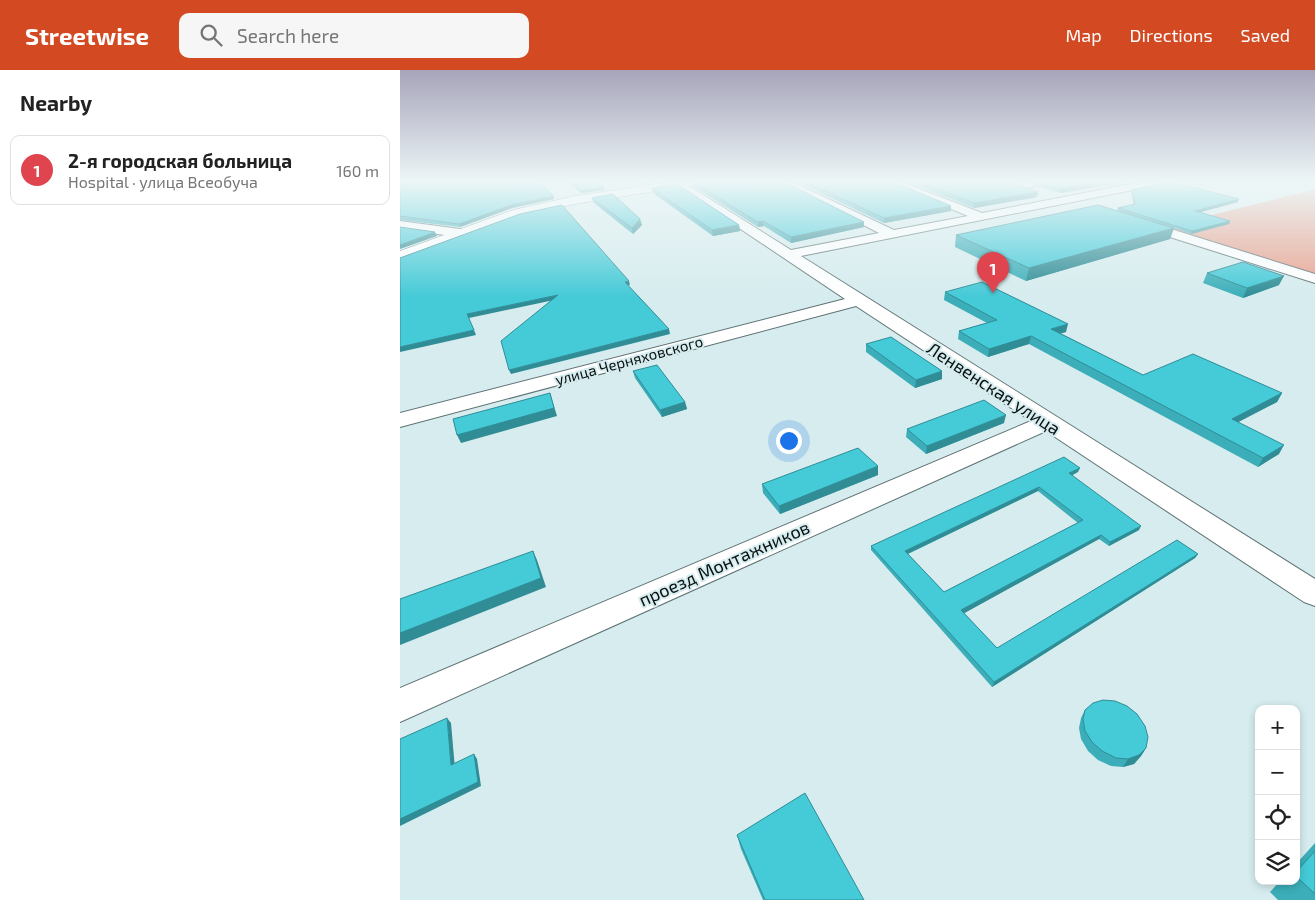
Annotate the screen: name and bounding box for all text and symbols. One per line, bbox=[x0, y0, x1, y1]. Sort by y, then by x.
search box bbox=[179, 13, 529, 58]
text: Streetwise bbox=[25, 21, 149, 50]
icon: search bbox=[197, 21, 225, 49]
text: Search here bbox=[237, 24, 339, 47]
text: Map bbox=[1065, 24, 1102, 46]
text: Directions bbox=[1130, 24, 1213, 46]
text: Saved bbox=[1241, 24, 1290, 46]
text: Nearby bbox=[20, 90, 92, 115]
text: 2-я городская больница bbox=[68, 149, 292, 172]
text: 1 bbox=[34, 161, 40, 180]
text: 160 m bbox=[336, 161, 379, 180]
text: Hospital · улица Всеобуча bbox=[68, 172, 258, 191]
pin: 1 bbox=[977, 252, 1009, 293]
street label: улица Черняховского bbox=[553, 332, 705, 389]
street label: Ленвенская улица bbox=[923, 337, 1065, 439]
your location bbox=[776, 428, 802, 454]
street label: проезд Монтажников bbox=[635, 515, 813, 611]
map controls bbox=[1255, 705, 1300, 885]
button: + bbox=[1255, 705, 1300, 750]
button: − bbox=[1255, 750, 1300, 795]
button: locate bbox=[1255, 795, 1300, 840]
button: layers bbox=[1255, 840, 1300, 885]

